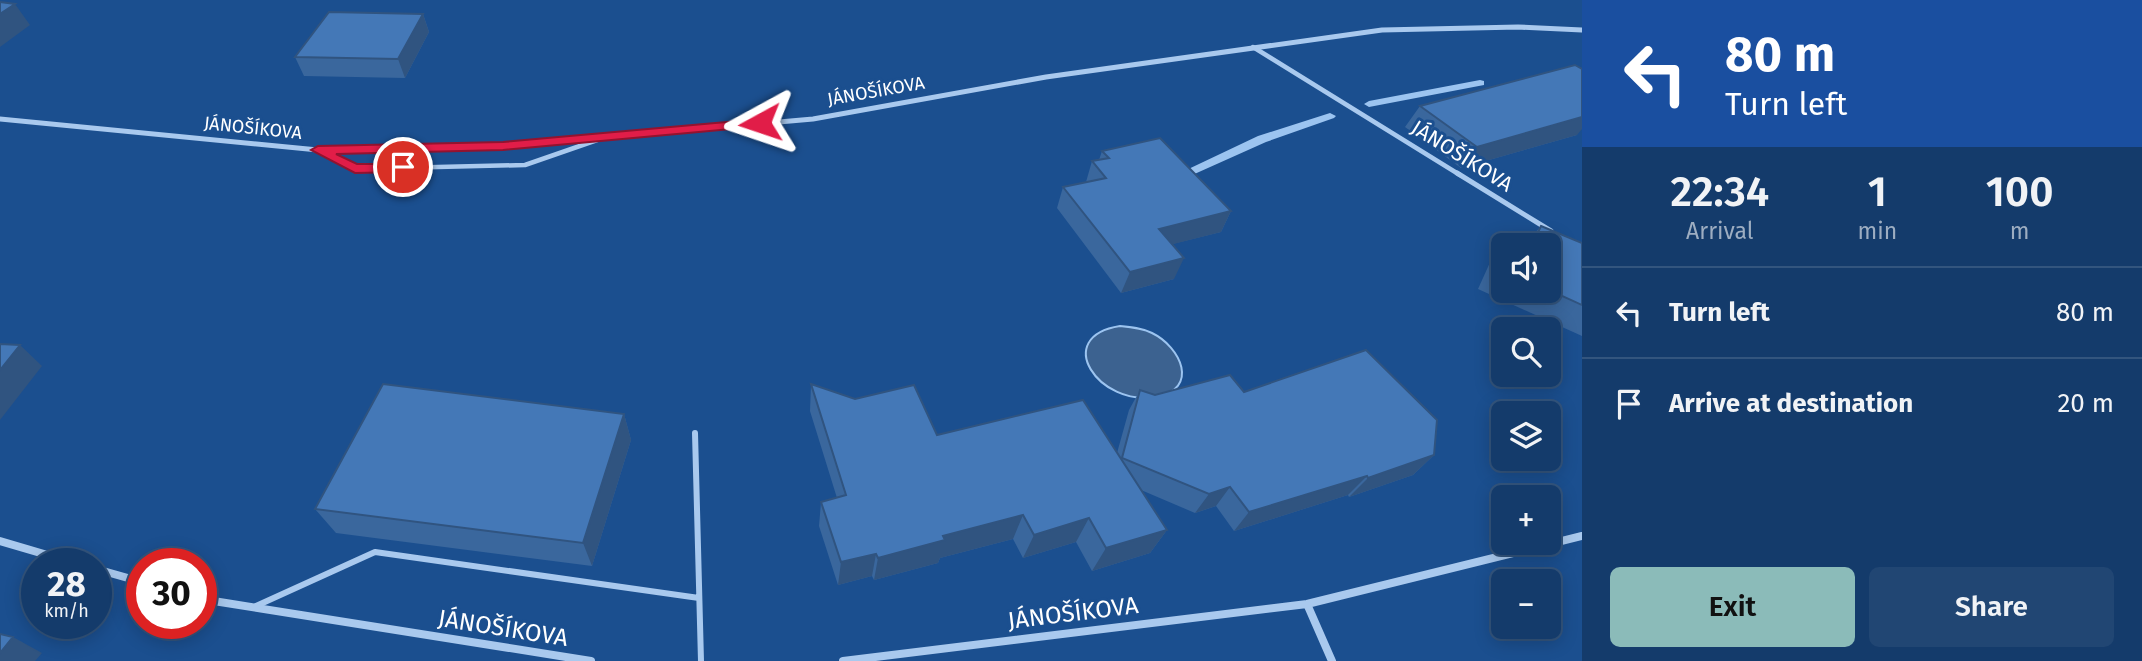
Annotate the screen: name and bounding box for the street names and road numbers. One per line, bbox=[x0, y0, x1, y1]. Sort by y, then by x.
street label: JÁNOŠÍKOVA bbox=[825, 71, 927, 110]
street label: JÁNOŠÍKOVA bbox=[203, 111, 304, 144]
street label: JÁNOŠÍKOVA bbox=[1406, 115, 1518, 197]
street label: JÁNOŠÍKOVA bbox=[1006, 590, 1140, 635]
street label: JÁNOŠÍKOVA bbox=[436, 603, 570, 652]

